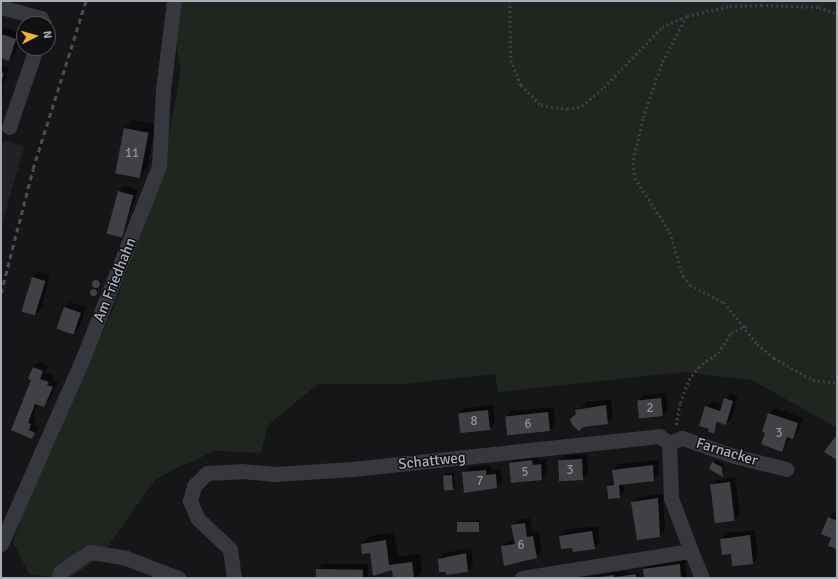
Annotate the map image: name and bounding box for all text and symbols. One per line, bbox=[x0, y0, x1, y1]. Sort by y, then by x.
north arrow bbox=[16, 16, 56, 56]
text: N bbox=[41, 30, 54, 39]
house number: 11 bbox=[125, 145, 139, 161]
street label: Am Friedhahn bbox=[90, 235, 140, 325]
house number: 2 bbox=[646, 400, 654, 416]
house number: 8 bbox=[470, 413, 478, 429]
house number: 6 bbox=[524, 416, 532, 432]
house number: 3 bbox=[775, 425, 783, 441]
street label: Farnacker bbox=[694, 434, 760, 470]
street label: Schattweg bbox=[397, 449, 467, 473]
house number: 3 bbox=[566, 462, 574, 478]
house number: 5 bbox=[521, 464, 529, 480]
house number: 7 bbox=[476, 473, 484, 489]
house number: 6 bbox=[517, 537, 525, 553]

